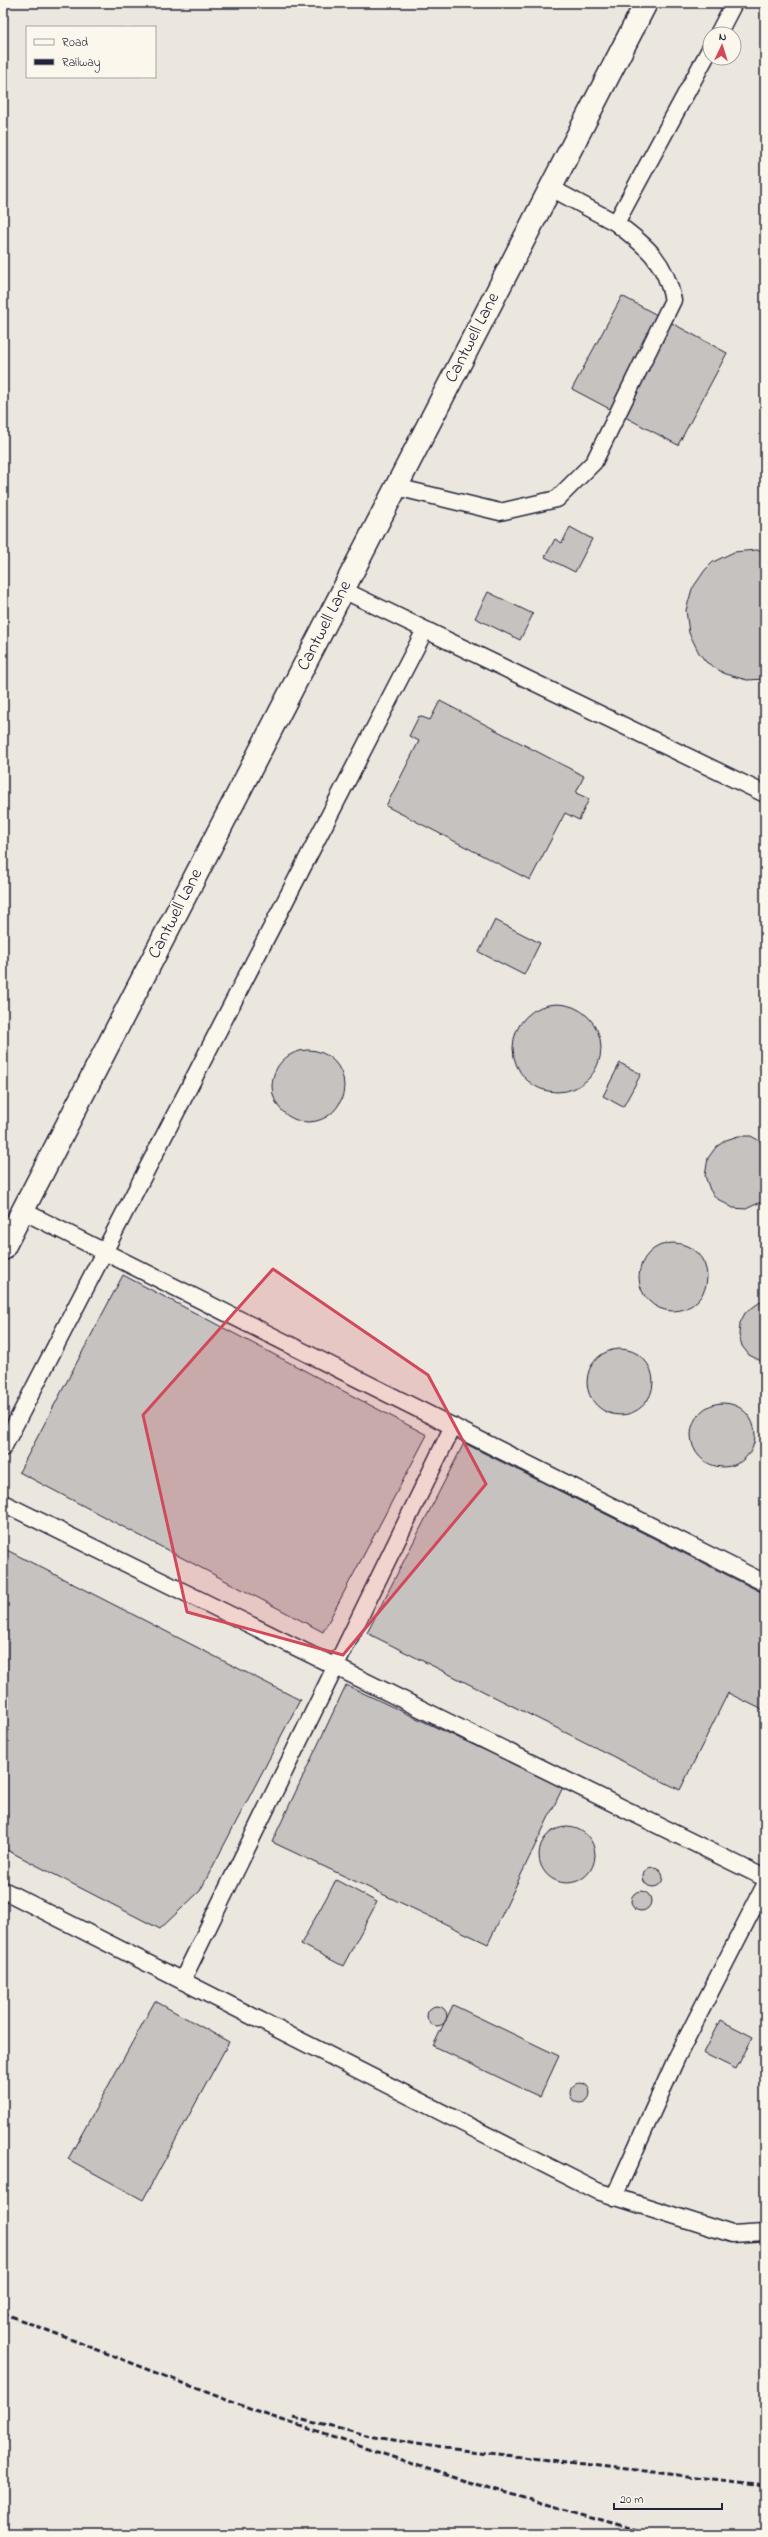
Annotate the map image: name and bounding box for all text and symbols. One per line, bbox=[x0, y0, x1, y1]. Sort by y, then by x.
legend bbox=[26, 26, 156, 78]
north arrow bbox=[702, 26, 742, 66]
text: N bbox=[718, 29, 727, 45]
text: Road bbox=[62, 34, 88, 52]
text: Railway bbox=[62, 54, 101, 73]
street label: Cantwell Lane bbox=[439, 287, 507, 388]
street label: Cantwell Lane bbox=[291, 575, 359, 676]
street label: Cantwell Lane bbox=[142, 863, 210, 964]
scale bar bbox=[614, 2485, 722, 2511]
text: 20 m bbox=[620, 2491, 643, 2509]

